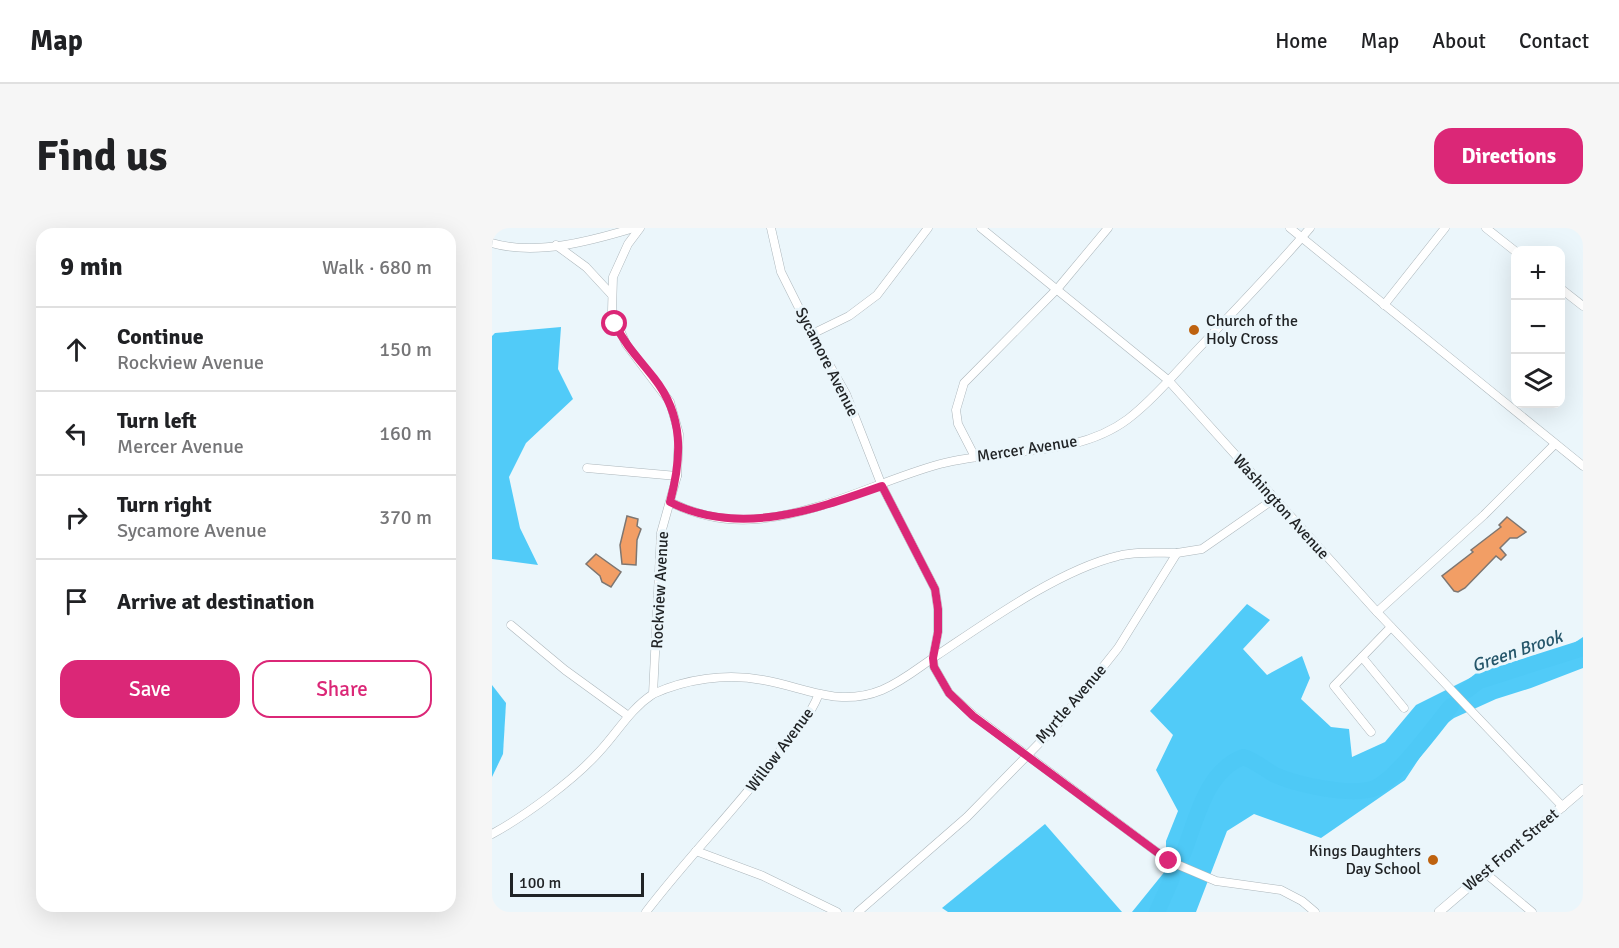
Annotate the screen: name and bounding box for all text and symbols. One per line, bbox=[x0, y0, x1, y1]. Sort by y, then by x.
text: Map bbox=[30, 24, 83, 58]
text: Home bbox=[1275, 28, 1328, 54]
text: Map bbox=[1361, 28, 1399, 54]
text: About bbox=[1432, 28, 1486, 54]
text: Contact bbox=[1519, 28, 1589, 54]
button: Directions bbox=[1434, 128, 1583, 184]
text: Find us bbox=[36, 131, 167, 182]
map controls bbox=[1511, 246, 1565, 408]
button: + bbox=[1511, 246, 1565, 300]
text: 9 min bbox=[60, 251, 123, 283]
text: Walk · 680 m bbox=[322, 255, 432, 280]
button: − bbox=[1511, 300, 1565, 354]
street label: Sycamore Avenue bbox=[791, 304, 863, 420]
route start bbox=[601, 310, 627, 336]
place label: Church of the Holy Cross bbox=[1206, 311, 1298, 349]
text: Continue bbox=[117, 323, 204, 350]
marker: Church of the Holy Cross bbox=[1187, 323, 1201, 337]
icon: ahead bbox=[60, 333, 93, 366]
text: 150 m bbox=[379, 337, 432, 362]
text: Rockview Avenue bbox=[117, 350, 264, 375]
button: layers bbox=[1511, 354, 1565, 408]
text: Turn left bbox=[117, 407, 197, 434]
icon: left bbox=[60, 417, 93, 450]
text: 160 m bbox=[379, 421, 432, 446]
street label: Mercer Avenue bbox=[975, 431, 1079, 467]
text: Mercer Avenue bbox=[117, 434, 244, 459]
street label: Washington Avenue bbox=[1229, 450, 1333, 564]
text: Turn right bbox=[117, 491, 212, 518]
icon: right bbox=[60, 501, 93, 534]
text: 370 m bbox=[379, 505, 432, 530]
text: Sycamore Avenue bbox=[117, 518, 267, 543]
street label: Rockview Avenue bbox=[647, 531, 673, 649]
icon: arrive bbox=[60, 585, 93, 618]
text: Arrive at destination bbox=[117, 588, 314, 615]
water label: Green Brook bbox=[1469, 625, 1567, 677]
button: Save bbox=[60, 660, 240, 718]
button: Share bbox=[252, 660, 432, 718]
street label: Myrtle Avenue bbox=[1031, 660, 1111, 748]
street label: Willow Avenue bbox=[742, 704, 818, 796]
street label: West Front Street bbox=[1459, 804, 1563, 896]
place label: Kings Daughters Day School bbox=[1309, 841, 1421, 879]
route end bbox=[1155, 847, 1181, 873]
marker: Kings Daughters Day School bbox=[1426, 853, 1440, 867]
scale bar bbox=[510, 870, 644, 898]
text: 100 m bbox=[519, 873, 561, 893]

